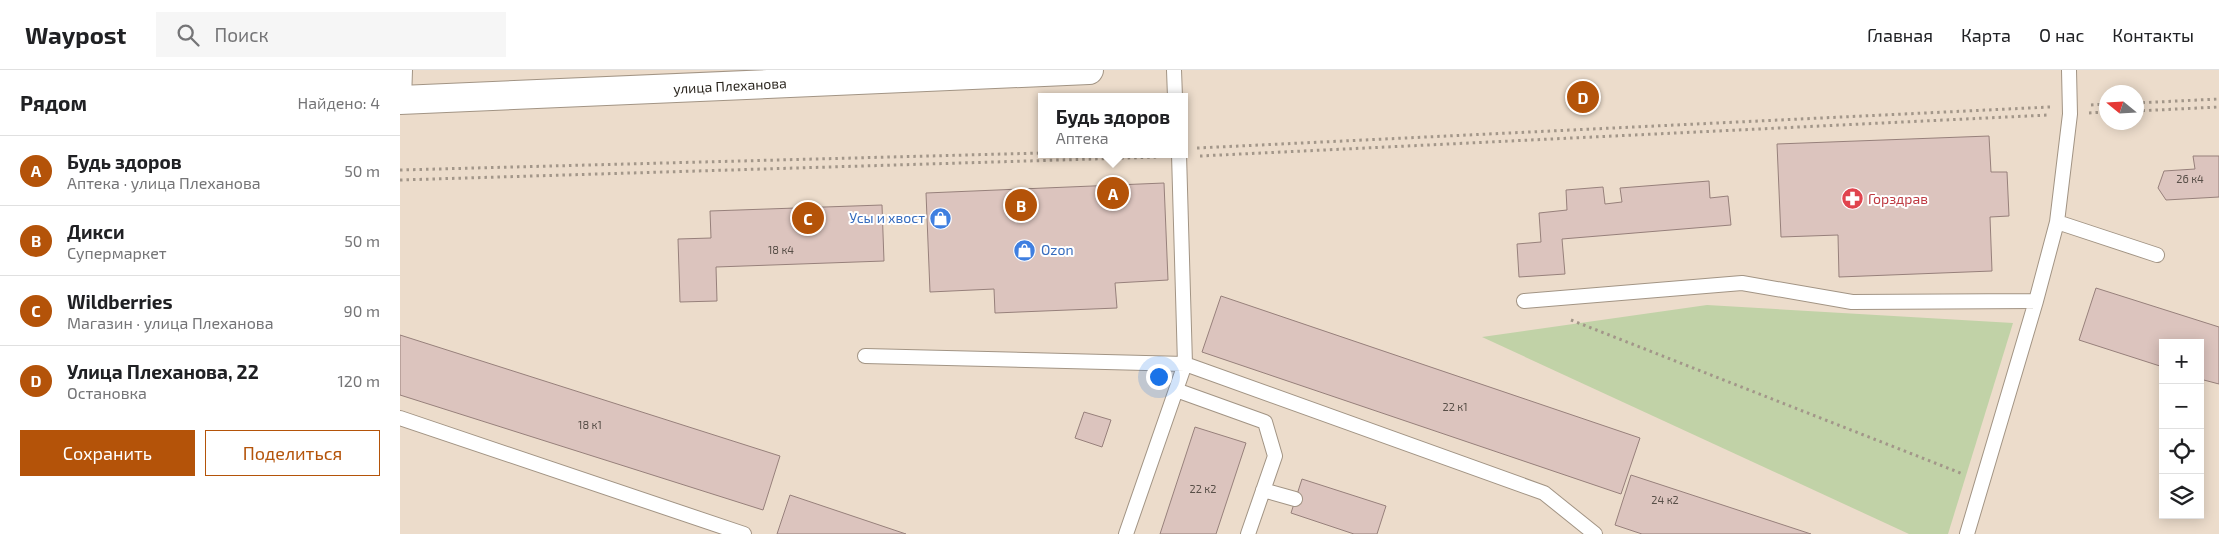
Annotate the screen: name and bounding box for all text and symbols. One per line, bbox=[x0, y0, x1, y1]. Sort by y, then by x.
search box bbox=[156, 12, 506, 57]
text: Waypost bbox=[25, 20, 126, 49]
icon: search bbox=[174, 21, 202, 49]
text: Поиск bbox=[214, 23, 269, 46]
text: Главная bbox=[1867, 24, 1933, 46]
text: Карта bbox=[1961, 24, 2011, 46]
text: О нас bbox=[2039, 24, 2084, 46]
text: Контакты bbox=[2112, 24, 2194, 46]
street label: улица Плеханова bbox=[673, 74, 787, 97]
pin: D bbox=[1567, 78, 1599, 116]
north arrow bbox=[2099, 85, 2144, 130]
text: Рядом bbox=[20, 90, 87, 115]
text: Найдено: 4 bbox=[297, 93, 380, 112]
popup bbox=[1038, 93, 1188, 158]
text: Будь здоров bbox=[1056, 105, 1170, 128]
text: Аптека bbox=[1056, 128, 1109, 147]
text: Будь здоров bbox=[67, 150, 182, 173]
text: A bbox=[31, 161, 41, 180]
text: 50 m bbox=[344, 161, 380, 180]
house number: 26 к4 bbox=[2176, 172, 2204, 185]
text: Аптека · улица Плеханова bbox=[67, 173, 261, 192]
pin: A bbox=[1097, 174, 1129, 212]
pin: B bbox=[1005, 186, 1037, 224]
pharmacy icon: Горздрав bbox=[1840, 187, 1864, 211]
place label: Горздрав bbox=[1868, 190, 1928, 207]
pin: C bbox=[792, 199, 824, 237]
shop icon: Усы и хвост bbox=[929, 206, 953, 230]
place label: Усы и хвост bbox=[849, 209, 925, 226]
text: Дикси bbox=[67, 220, 125, 243]
text: B bbox=[31, 231, 41, 250]
text: 50 m bbox=[344, 231, 380, 250]
shop icon: Ozon bbox=[1013, 238, 1037, 262]
place label: Ozon bbox=[1041, 241, 1074, 258]
text: Супермаркет bbox=[67, 243, 166, 262]
house number: 18 к4 bbox=[768, 243, 794, 256]
text: Wildberries bbox=[67, 290, 173, 313]
text: C bbox=[31, 301, 41, 320]
text: 90 m bbox=[344, 301, 380, 320]
text: Магазин · улица Плеханова bbox=[67, 313, 273, 332]
map controls bbox=[2159, 339, 2204, 519]
button: + bbox=[2159, 339, 2204, 384]
text: Улица Плеханова, 22 bbox=[67, 360, 259, 383]
your location bbox=[1146, 364, 1172, 390]
text: D bbox=[31, 371, 41, 390]
text: 120 m bbox=[337, 371, 380, 390]
text: Остановка bbox=[67, 383, 147, 402]
button: − bbox=[2159, 384, 2204, 429]
house number: 22 к1 bbox=[1442, 400, 1468, 413]
house number: 18 к1 bbox=[578, 418, 602, 431]
button: locate bbox=[2159, 429, 2204, 474]
button: Сохранить bbox=[20, 430, 195, 476]
button: Поделиться bbox=[205, 430, 380, 476]
button: layers bbox=[2159, 474, 2204, 519]
house number: 22 к2 bbox=[1190, 482, 1216, 495]
house number: 24 к2 bbox=[1651, 493, 1679, 506]

